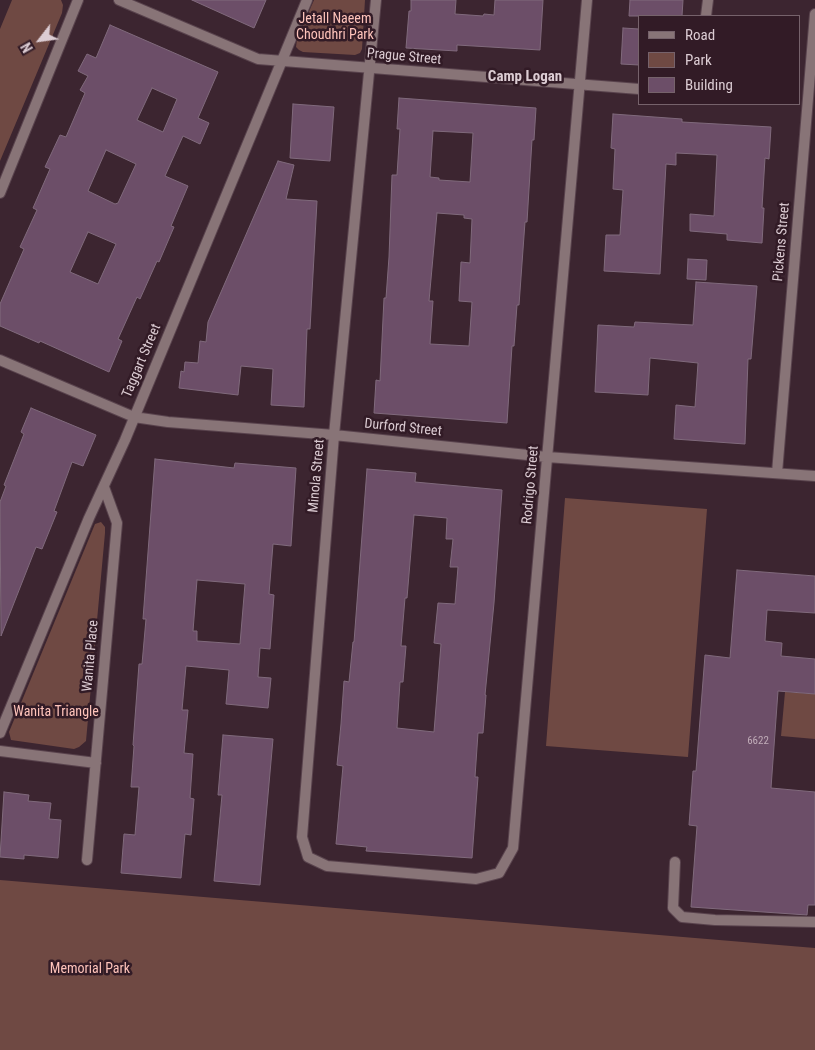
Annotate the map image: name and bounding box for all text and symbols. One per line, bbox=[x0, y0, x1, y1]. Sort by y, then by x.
park label: Jetall Naeem Choudhri Park bbox=[296, 11, 374, 44]
north arrow bbox=[15, 15, 65, 65]
legend bbox=[638, 15, 800, 105]
text: Road bbox=[685, 26, 715, 44]
text: N bbox=[18, 40, 36, 55]
street label: Prague Street bbox=[366, 45, 442, 69]
text: Park bbox=[685, 51, 712, 69]
district label: Camp Logan bbox=[488, 68, 562, 86]
text: Building bbox=[685, 76, 733, 94]
street label: Pickens Street bbox=[770, 202, 794, 282]
street label: Taggart Street bbox=[119, 322, 165, 400]
street label: Durford Street bbox=[363, 416, 443, 440]
street label: Minola Street bbox=[305, 439, 329, 513]
street label: Rodrigo Street bbox=[519, 445, 543, 525]
street label: Wanita Place bbox=[79, 619, 103, 693]
park label: Wanita Triangle bbox=[13, 704, 99, 720]
house number: 6622 bbox=[747, 734, 769, 748]
park label: Memorial Park bbox=[50, 961, 130, 977]

